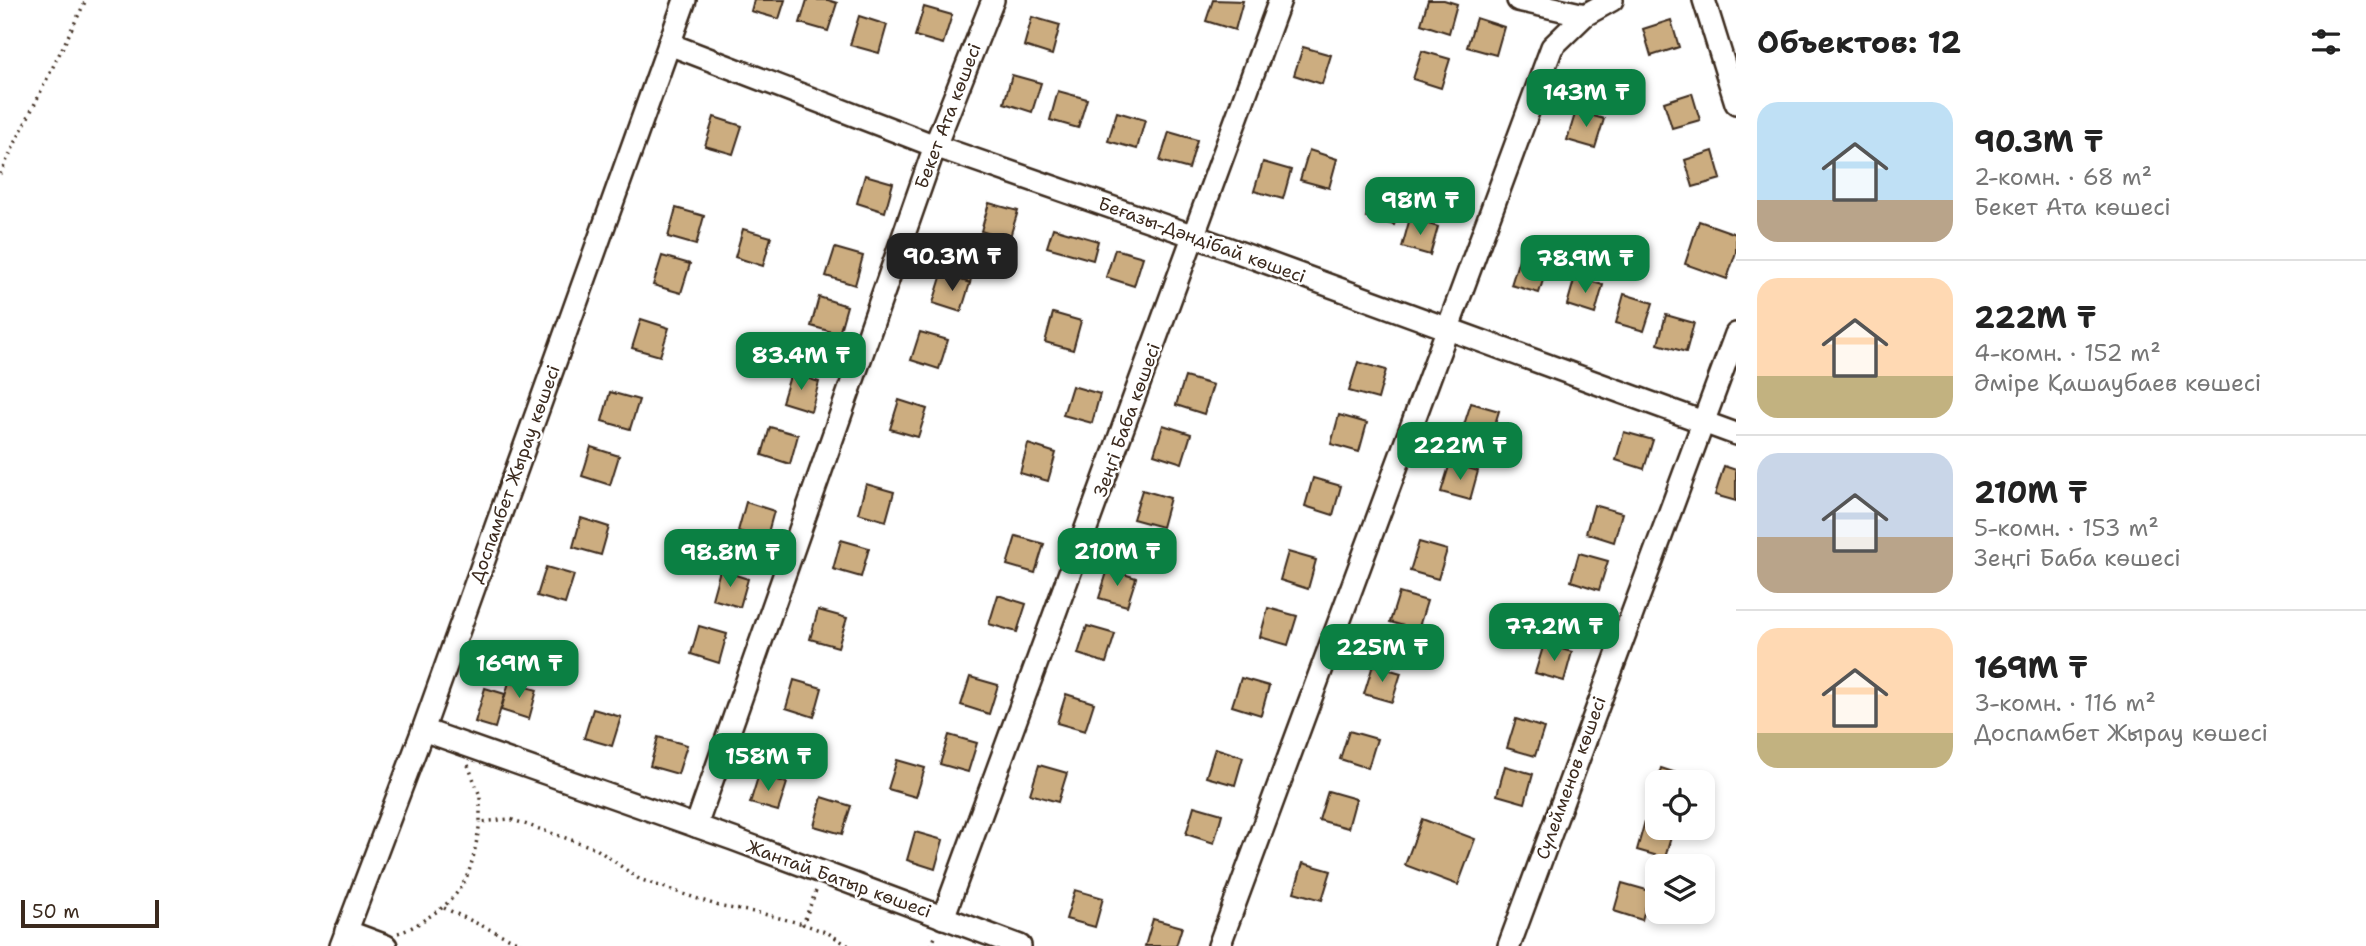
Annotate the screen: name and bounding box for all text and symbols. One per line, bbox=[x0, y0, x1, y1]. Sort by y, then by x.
text: Объектов: 12 bbox=[1757, 22, 1961, 63]
icon: filters bbox=[2307, 23, 2345, 61]
street label: Бекет Ата көшесі bbox=[909, 40, 987, 192]
pin: 143M ₸ bbox=[1529, 69, 1643, 129]
text: 143M ₸ bbox=[1543, 77, 1629, 107]
text: 90.3M ₸ bbox=[1974, 121, 2103, 162]
icon: home bbox=[1813, 130, 1897, 214]
text: 2-комн. · 68 m² bbox=[1974, 162, 2152, 192]
pin: 98M ₸ bbox=[1371, 177, 1469, 237]
text: 98M ₸ bbox=[1381, 185, 1459, 215]
street label: Беғазы-Дәндібай көшесі bbox=[1095, 191, 1309, 289]
text: Бекет Ата көшесі bbox=[1974, 192, 2171, 222]
pin: 90.3M ₸ bbox=[887, 233, 1017, 293]
pin: 78.9M ₸ bbox=[1520, 236, 1650, 295]
text: 90.3M ₸ bbox=[903, 241, 1001, 271]
text: 78.9M ₸ bbox=[1537, 243, 1633, 273]
text: 222M ₸ bbox=[1974, 297, 2096, 338]
icon: home bbox=[1813, 306, 1897, 390]
pin: 83.4M ₸ bbox=[736, 332, 866, 392]
text: 4-комн. · 152 m² bbox=[1974, 338, 2161, 368]
text: 83.4M ₸ bbox=[752, 340, 850, 370]
street label: Зеңгі Баба көшесі bbox=[1088, 340, 1166, 500]
street label: Доспамбет Жырау көшесі bbox=[464, 362, 566, 586]
text: Әміре Қашаубаев көшесі bbox=[1974, 368, 2261, 398]
pin: 222M ₸ bbox=[1403, 422, 1517, 482]
text: 222M ₸ bbox=[1413, 430, 1507, 460]
text: 210M ₸ bbox=[1974, 472, 2087, 513]
icon: home bbox=[1813, 481, 1897, 565]
text: 5-комн. · 153 m² bbox=[1974, 513, 2159, 543]
pin: 210M ₸ bbox=[1060, 528, 1174, 588]
pin: 98.8M ₸ bbox=[665, 530, 795, 589]
text: 210M ₸ bbox=[1074, 536, 1160, 566]
text: 98.8M ₸ bbox=[680, 537, 780, 567]
text: Зеңгі Баба көшесі bbox=[1974, 543, 2181, 573]
pin: 77.2M ₸ bbox=[1489, 604, 1619, 663]
text: 77.2M ₸ bbox=[1505, 611, 1603, 641]
pin: 225M ₸ bbox=[1325, 624, 1439, 684]
text: 225M ₸ bbox=[1336, 632, 1428, 662]
pin: 169M ₸ bbox=[462, 640, 576, 700]
text: 169M ₸ bbox=[1974, 647, 2088, 688]
text: 169M ₸ bbox=[475, 648, 563, 678]
icon: home bbox=[1813, 656, 1897, 740]
text: 3-комн. · 116 m² bbox=[1974, 688, 2156, 718]
street label: Сүлейменов көшесі bbox=[1530, 693, 1612, 863]
text: Доспамбет Жырау көшесі bbox=[1974, 718, 2268, 748]
pin: 158M ₸ bbox=[711, 734, 825, 793]
text: 158M ₸ bbox=[725, 741, 811, 771]
map controls bbox=[1645, 770, 1715, 924]
button: locate bbox=[1645, 770, 1715, 840]
street label: Жантай Батыр көшесі bbox=[743, 834, 935, 924]
button: layers bbox=[1645, 854, 1715, 924]
scale bar bbox=[21, 897, 159, 929]
text: 50 m bbox=[32, 899, 80, 924]

